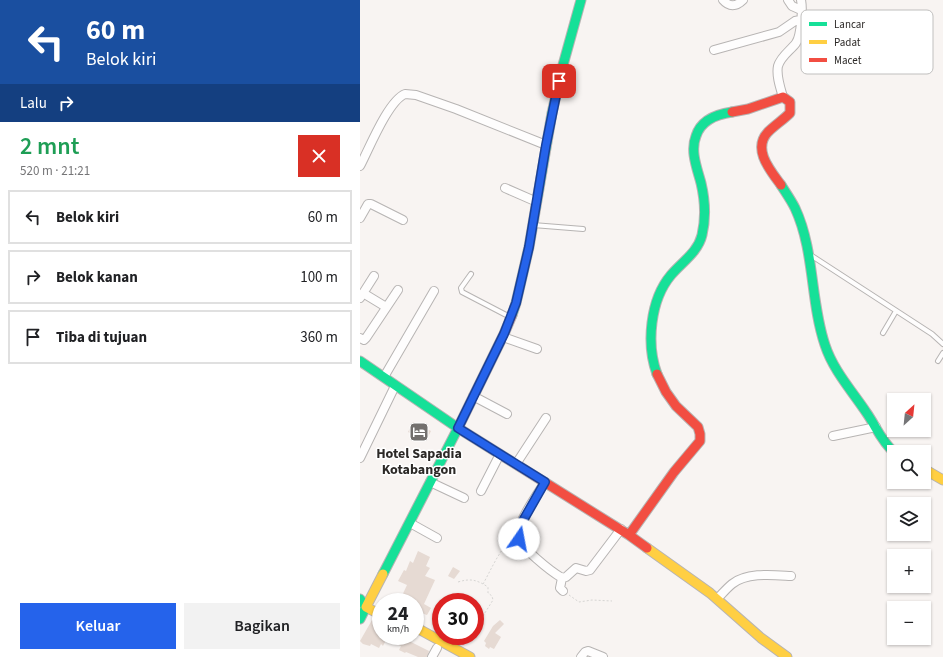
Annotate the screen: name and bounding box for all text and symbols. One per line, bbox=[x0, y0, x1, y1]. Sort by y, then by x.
text: 60 m bbox=[86, 10, 145, 50]
legend bbox=[801, 10, 933, 74]
icon: left bbox=[20, 16, 72, 68]
text: Lancar bbox=[834, 17, 865, 32]
text: Padat bbox=[834, 35, 861, 50]
text: Belok kiri bbox=[86, 47, 156, 72]
text: Macet bbox=[834, 53, 862, 68]
pin bbox=[542, 64, 576, 98]
icon: arrive bbox=[548, 70, 570, 92]
icon: right bbox=[55, 92, 77, 114]
text: Lalu bbox=[20, 93, 47, 114]
text: 2 mnt bbox=[20, 129, 79, 164]
button: close bbox=[298, 135, 340, 177]
text: 520 m · 21:21 bbox=[20, 162, 90, 180]
icon: left bbox=[22, 206, 44, 228]
text: Belok kiri bbox=[56, 207, 119, 228]
text: 60 m bbox=[308, 207, 338, 228]
icon: right bbox=[22, 266, 44, 288]
text: Belok kanan bbox=[56, 267, 138, 288]
text: 100 m bbox=[300, 267, 338, 288]
icon: arrive bbox=[22, 326, 44, 348]
text: Tiba di tujuan bbox=[56, 327, 147, 348]
text: 360 m bbox=[300, 327, 338, 348]
north arrow bbox=[887, 393, 931, 437]
map controls bbox=[887, 393, 931, 645]
hotel icon: Hotel Sapadia Kotabangon bbox=[408, 421, 430, 443]
place label: Hotel Sapadia Kotabangon bbox=[376, 444, 462, 480]
button: search bbox=[887, 445, 931, 489]
button: layers bbox=[887, 497, 931, 541]
position arrow bbox=[498, 518, 540, 560]
button: + bbox=[887, 549, 931, 593]
speed limit sign: 30 bbox=[432, 593, 484, 645]
text: 24 bbox=[387, 600, 409, 628]
button: − bbox=[887, 601, 931, 645]
button: Keluar bbox=[20, 603, 176, 649]
button: Bagikan bbox=[184, 603, 340, 649]
text: km/h bbox=[387, 622, 409, 636]

